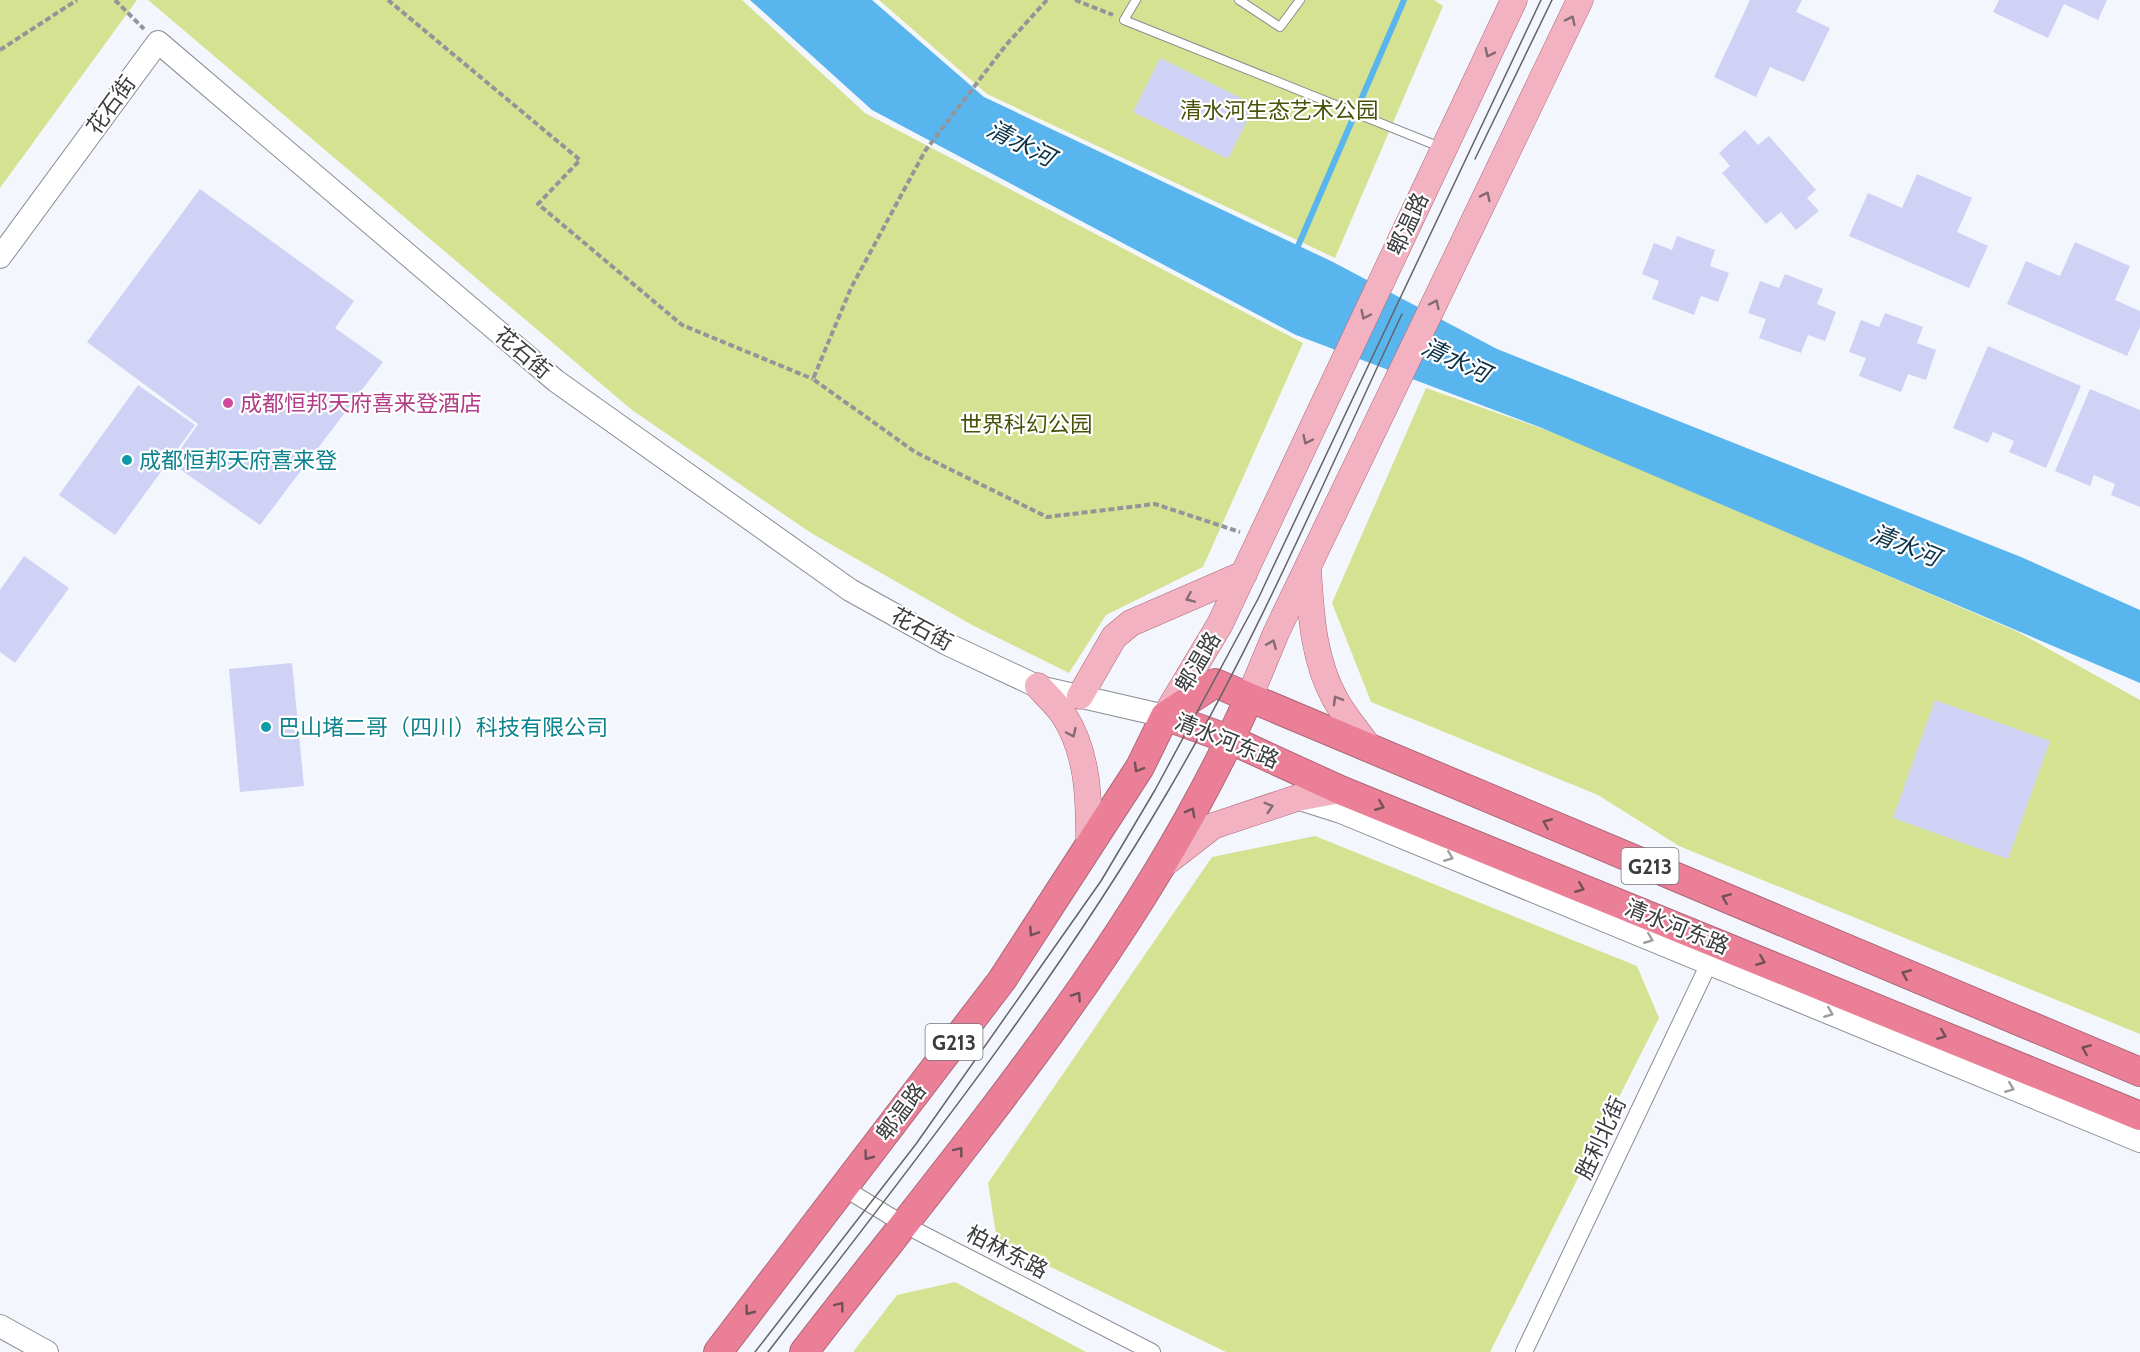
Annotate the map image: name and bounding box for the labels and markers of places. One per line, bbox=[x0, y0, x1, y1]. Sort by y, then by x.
place label: 成都恒邦天府喜来登酒店 bbox=[240, 390, 482, 417]
marker: 成都恒邦天府喜来登酒店 bbox=[221, 396, 235, 410]
place label: 成都恒邦天府喜来登 bbox=[139, 447, 337, 474]
marker: 成都恒邦天府喜来登 bbox=[120, 453, 134, 467]
place label: 巴山堵二哥（四川）科技有限公司 bbox=[278, 714, 608, 741]
marker: 巴山堵二哥（四川）科技有限公司 bbox=[259, 720, 273, 734]

